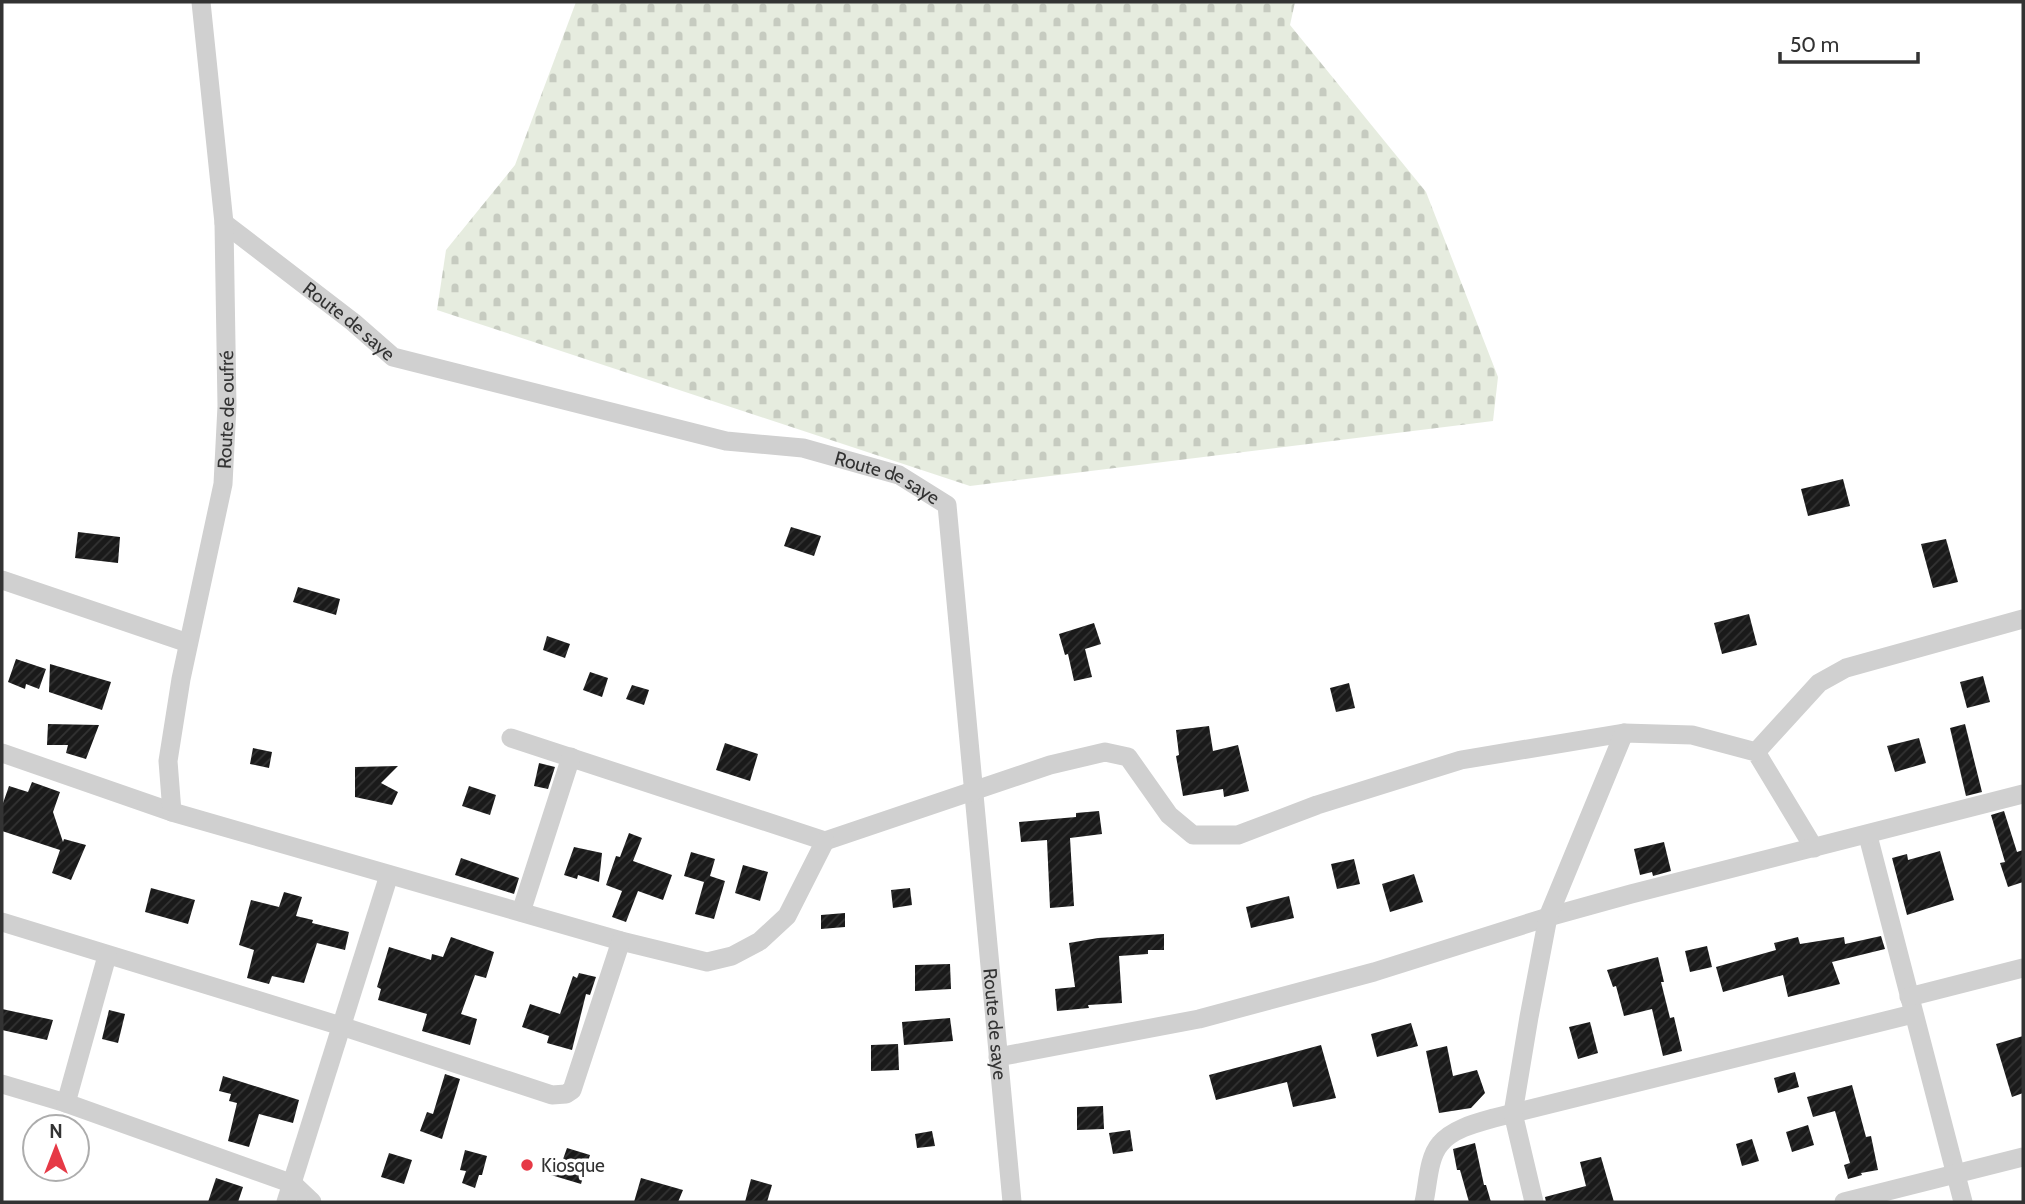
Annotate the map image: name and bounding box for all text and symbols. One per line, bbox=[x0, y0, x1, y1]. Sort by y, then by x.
scale bar bbox=[1780, 21, 1918, 65]
text: 50 m bbox=[1790, 32, 1839, 57]
street label: Route de saye bbox=[299, 277, 400, 365]
street label: Route de oufré bbox=[212, 350, 239, 470]
street label: Route de saye bbox=[832, 446, 944, 509]
street label: Route de saye bbox=[979, 967, 1012, 1081]
north arrow bbox=[21, 1113, 91, 1183]
text: N bbox=[49, 1120, 63, 1143]
place label: Kiosque bbox=[541, 1154, 605, 1177]
marker: Kiosque bbox=[519, 1157, 535, 1173]

